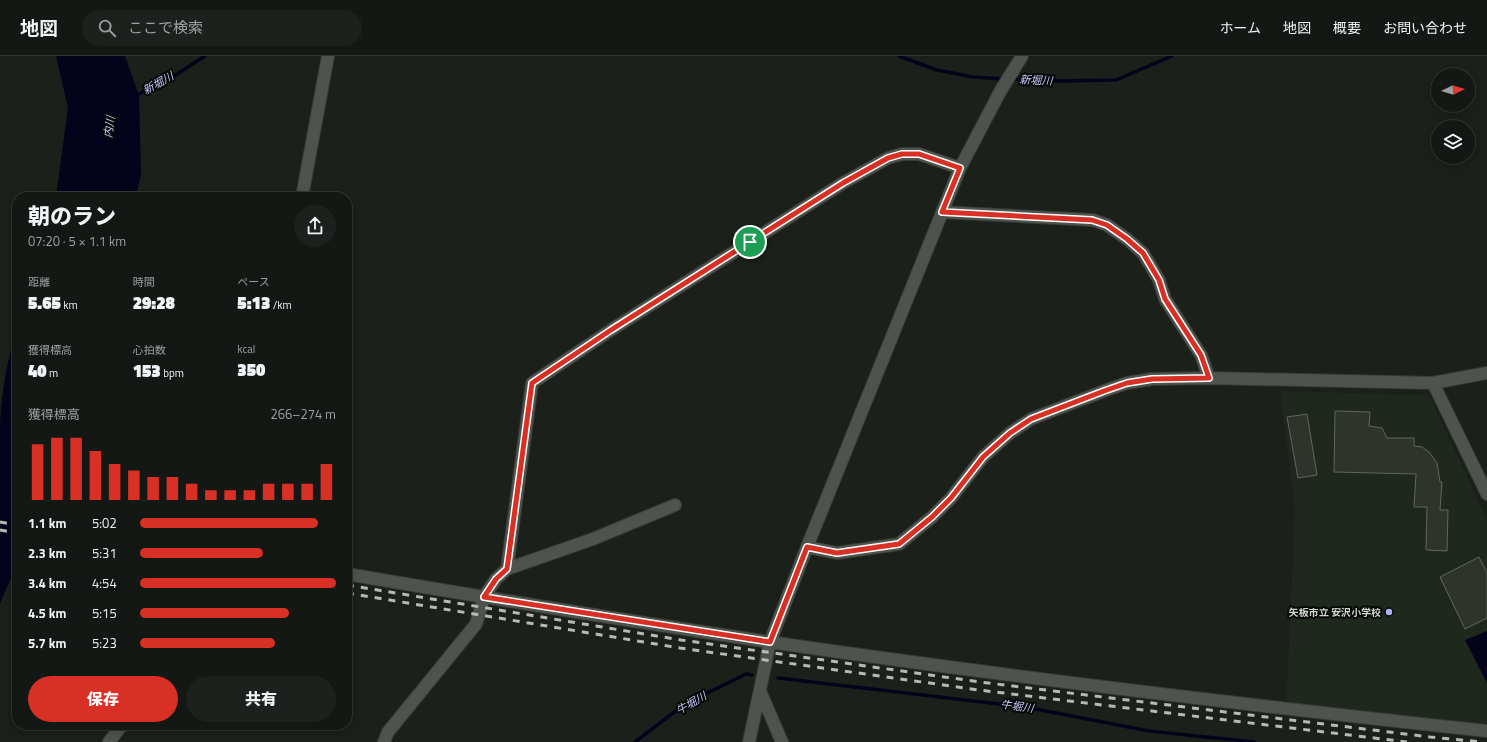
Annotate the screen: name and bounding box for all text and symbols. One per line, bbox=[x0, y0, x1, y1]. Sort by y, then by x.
search box bbox=[82, 10, 362, 46]
text: 地図 bbox=[20, 13, 58, 42]
text: ここで検索 bbox=[128, 16, 203, 39]
icon: search bbox=[96, 17, 118, 39]
text: ホーム bbox=[1219, 17, 1261, 38]
text: 地図 bbox=[1283, 17, 1311, 38]
text: 概要 bbox=[1333, 17, 1361, 38]
text: お問い合わせ bbox=[1383, 17, 1467, 38]
water label: 新堀川 bbox=[140, 68, 177, 98]
north arrow bbox=[1431, 68, 1475, 112]
map controls bbox=[1431, 68, 1475, 164]
water label: 新堀川 bbox=[1019, 71, 1054, 89]
water label: 内川 bbox=[100, 114, 119, 139]
button: layers bbox=[1431, 120, 1475, 164]
text: 朝のラン bbox=[28, 199, 116, 233]
button: share bbox=[294, 205, 336, 247]
pin bbox=[733, 225, 767, 259]
text: 07:20 · 5 × 1.1 km bbox=[28, 231, 126, 251]
icon: arrive bbox=[739, 231, 761, 253]
text: 距離 bbox=[28, 274, 50, 290]
text: 時間 bbox=[133, 274, 155, 290]
text: ペース bbox=[237, 274, 270, 290]
text: 5.65 bbox=[28, 290, 61, 316]
text: 29:28 bbox=[133, 290, 175, 316]
text: 5:13 bbox=[237, 290, 270, 316]
text: km bbox=[61, 297, 78, 313]
text: /km bbox=[270, 297, 292, 313]
text: kcal bbox=[237, 341, 255, 357]
text: 獲得標高 bbox=[28, 342, 72, 358]
text: 心拍数 bbox=[133, 342, 166, 358]
text: 350 bbox=[237, 357, 265, 383]
text: 40 bbox=[28, 358, 47, 384]
text: 153 bbox=[133, 358, 161, 384]
text: m bbox=[47, 365, 58, 381]
text: bpm bbox=[161, 365, 184, 381]
text: 獲得標高 bbox=[28, 404, 80, 424]
text: 266–274 m bbox=[270, 404, 336, 424]
text: 1.1 km bbox=[28, 513, 66, 533]
text: 5:02 bbox=[92, 513, 117, 533]
text: 2.3 km bbox=[28, 543, 66, 563]
text: 5:31 bbox=[92, 543, 117, 563]
text: 3.4 km bbox=[28, 573, 66, 593]
text: 4:54 bbox=[92, 573, 117, 593]
text: 4.5 km bbox=[28, 603, 66, 623]
text: 5:15 bbox=[92, 603, 117, 623]
place label: 矢板市立 安沢小学校 bbox=[1289, 605, 1381, 620]
marker: 矢板市立 安沢小学校 bbox=[1384, 607, 1394, 617]
text: 5.7 km bbox=[28, 633, 66, 653]
text: 5:23 bbox=[92, 633, 117, 653]
button: 保存 bbox=[28, 676, 178, 722]
button: 共有 bbox=[186, 676, 336, 722]
water label: 牛堀川 bbox=[673, 687, 710, 718]
water label: 牛堀川 bbox=[1000, 696, 1035, 716]

